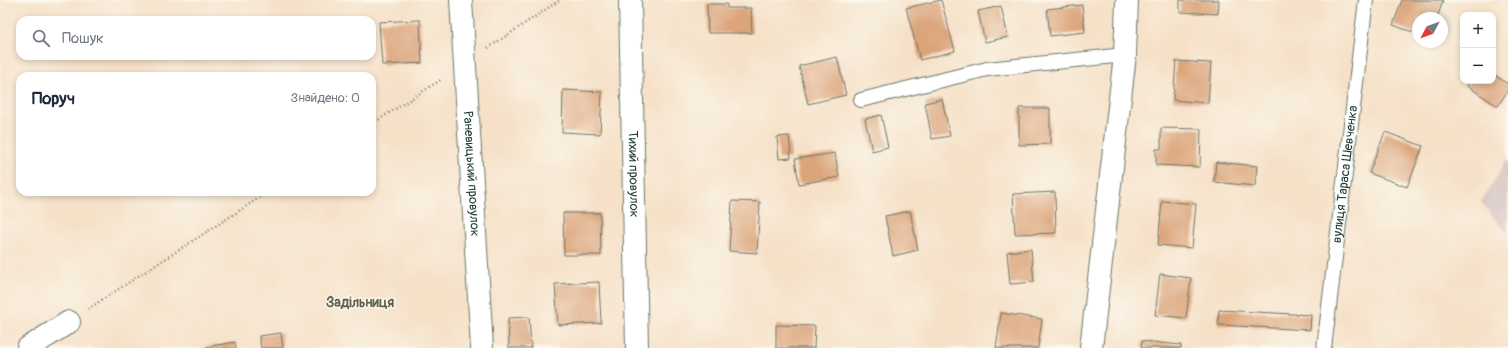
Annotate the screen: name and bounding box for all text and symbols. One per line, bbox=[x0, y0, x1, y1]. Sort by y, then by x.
north arrow bbox=[1412, 12, 1448, 48]
map controls bbox=[1460, 12, 1496, 84]
button: + bbox=[1460, 12, 1496, 48]
search box bbox=[16, 16, 376, 60]
icon: search bbox=[30, 27, 52, 49]
text: Пошук bbox=[62, 29, 104, 48]
button: − bbox=[1460, 48, 1496, 84]
text: Поруч bbox=[32, 88, 75, 109]
text: Знайдено: 0 bbox=[291, 90, 360, 106]
street label: вулиця Тараса Шевченка bbox=[1329, 105, 1361, 244]
street label: Раневицький провулок bbox=[460, 110, 483, 237]
street label: Тихий провулок bbox=[625, 130, 642, 218]
district label: Задільниця bbox=[326, 294, 395, 311]

